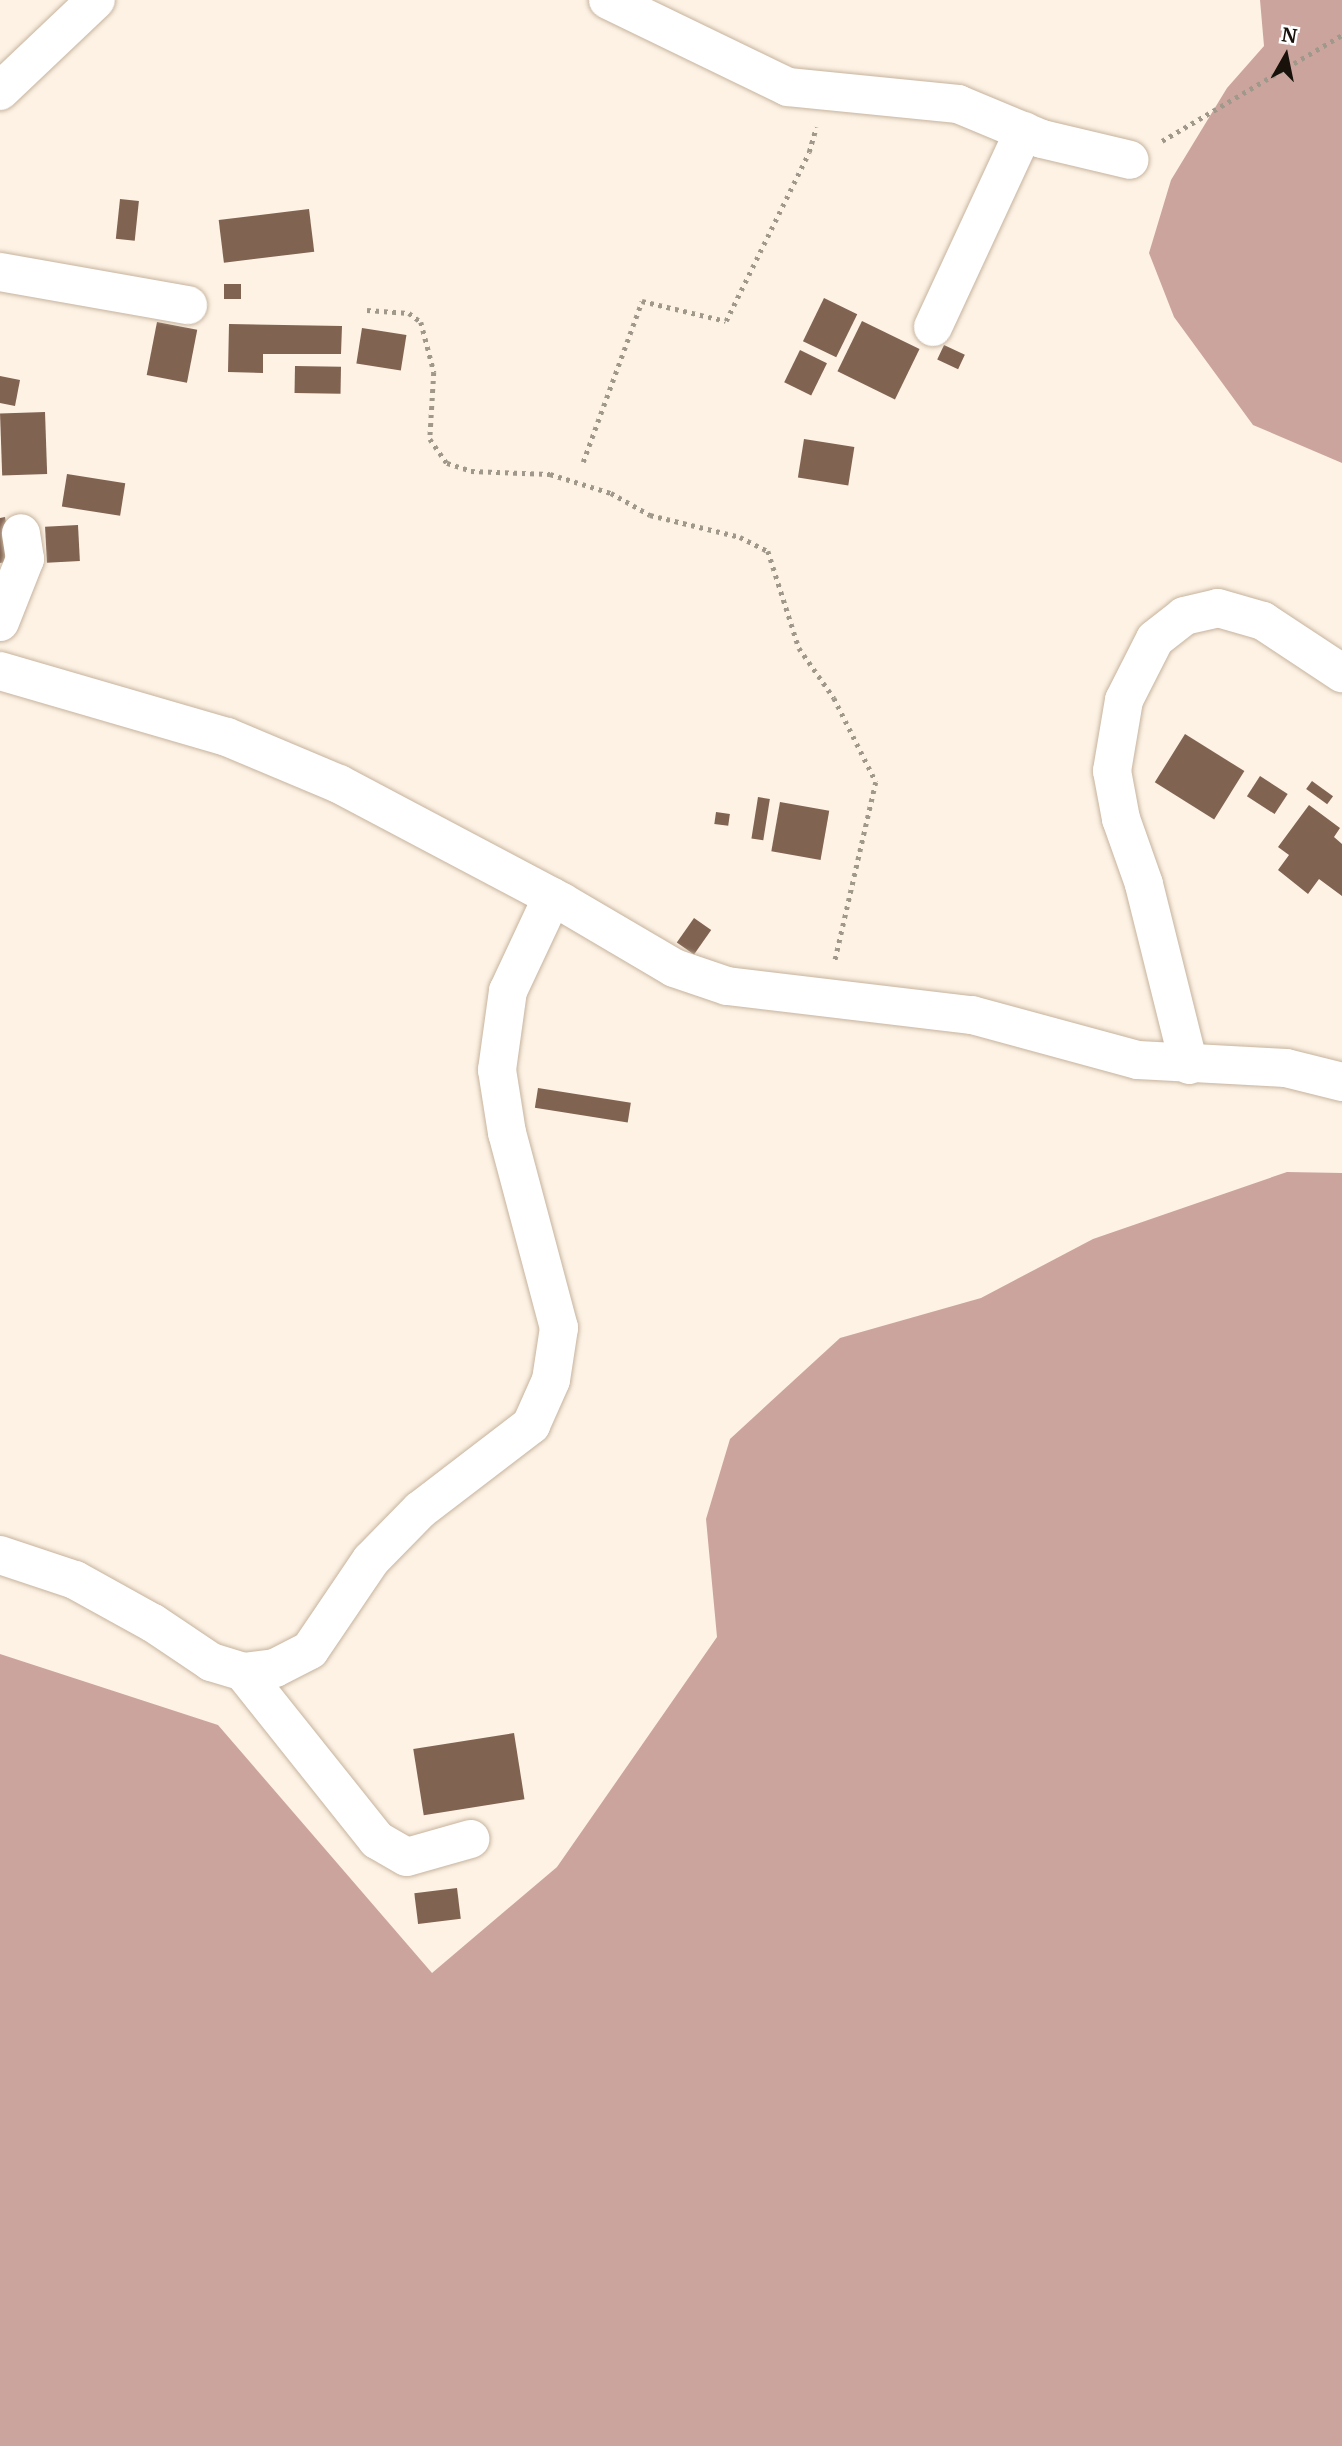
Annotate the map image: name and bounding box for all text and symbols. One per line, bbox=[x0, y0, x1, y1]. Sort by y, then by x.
north arrow bbox=[1251, 21, 1321, 91]
text: N bbox=[1280, 22, 1299, 48]

